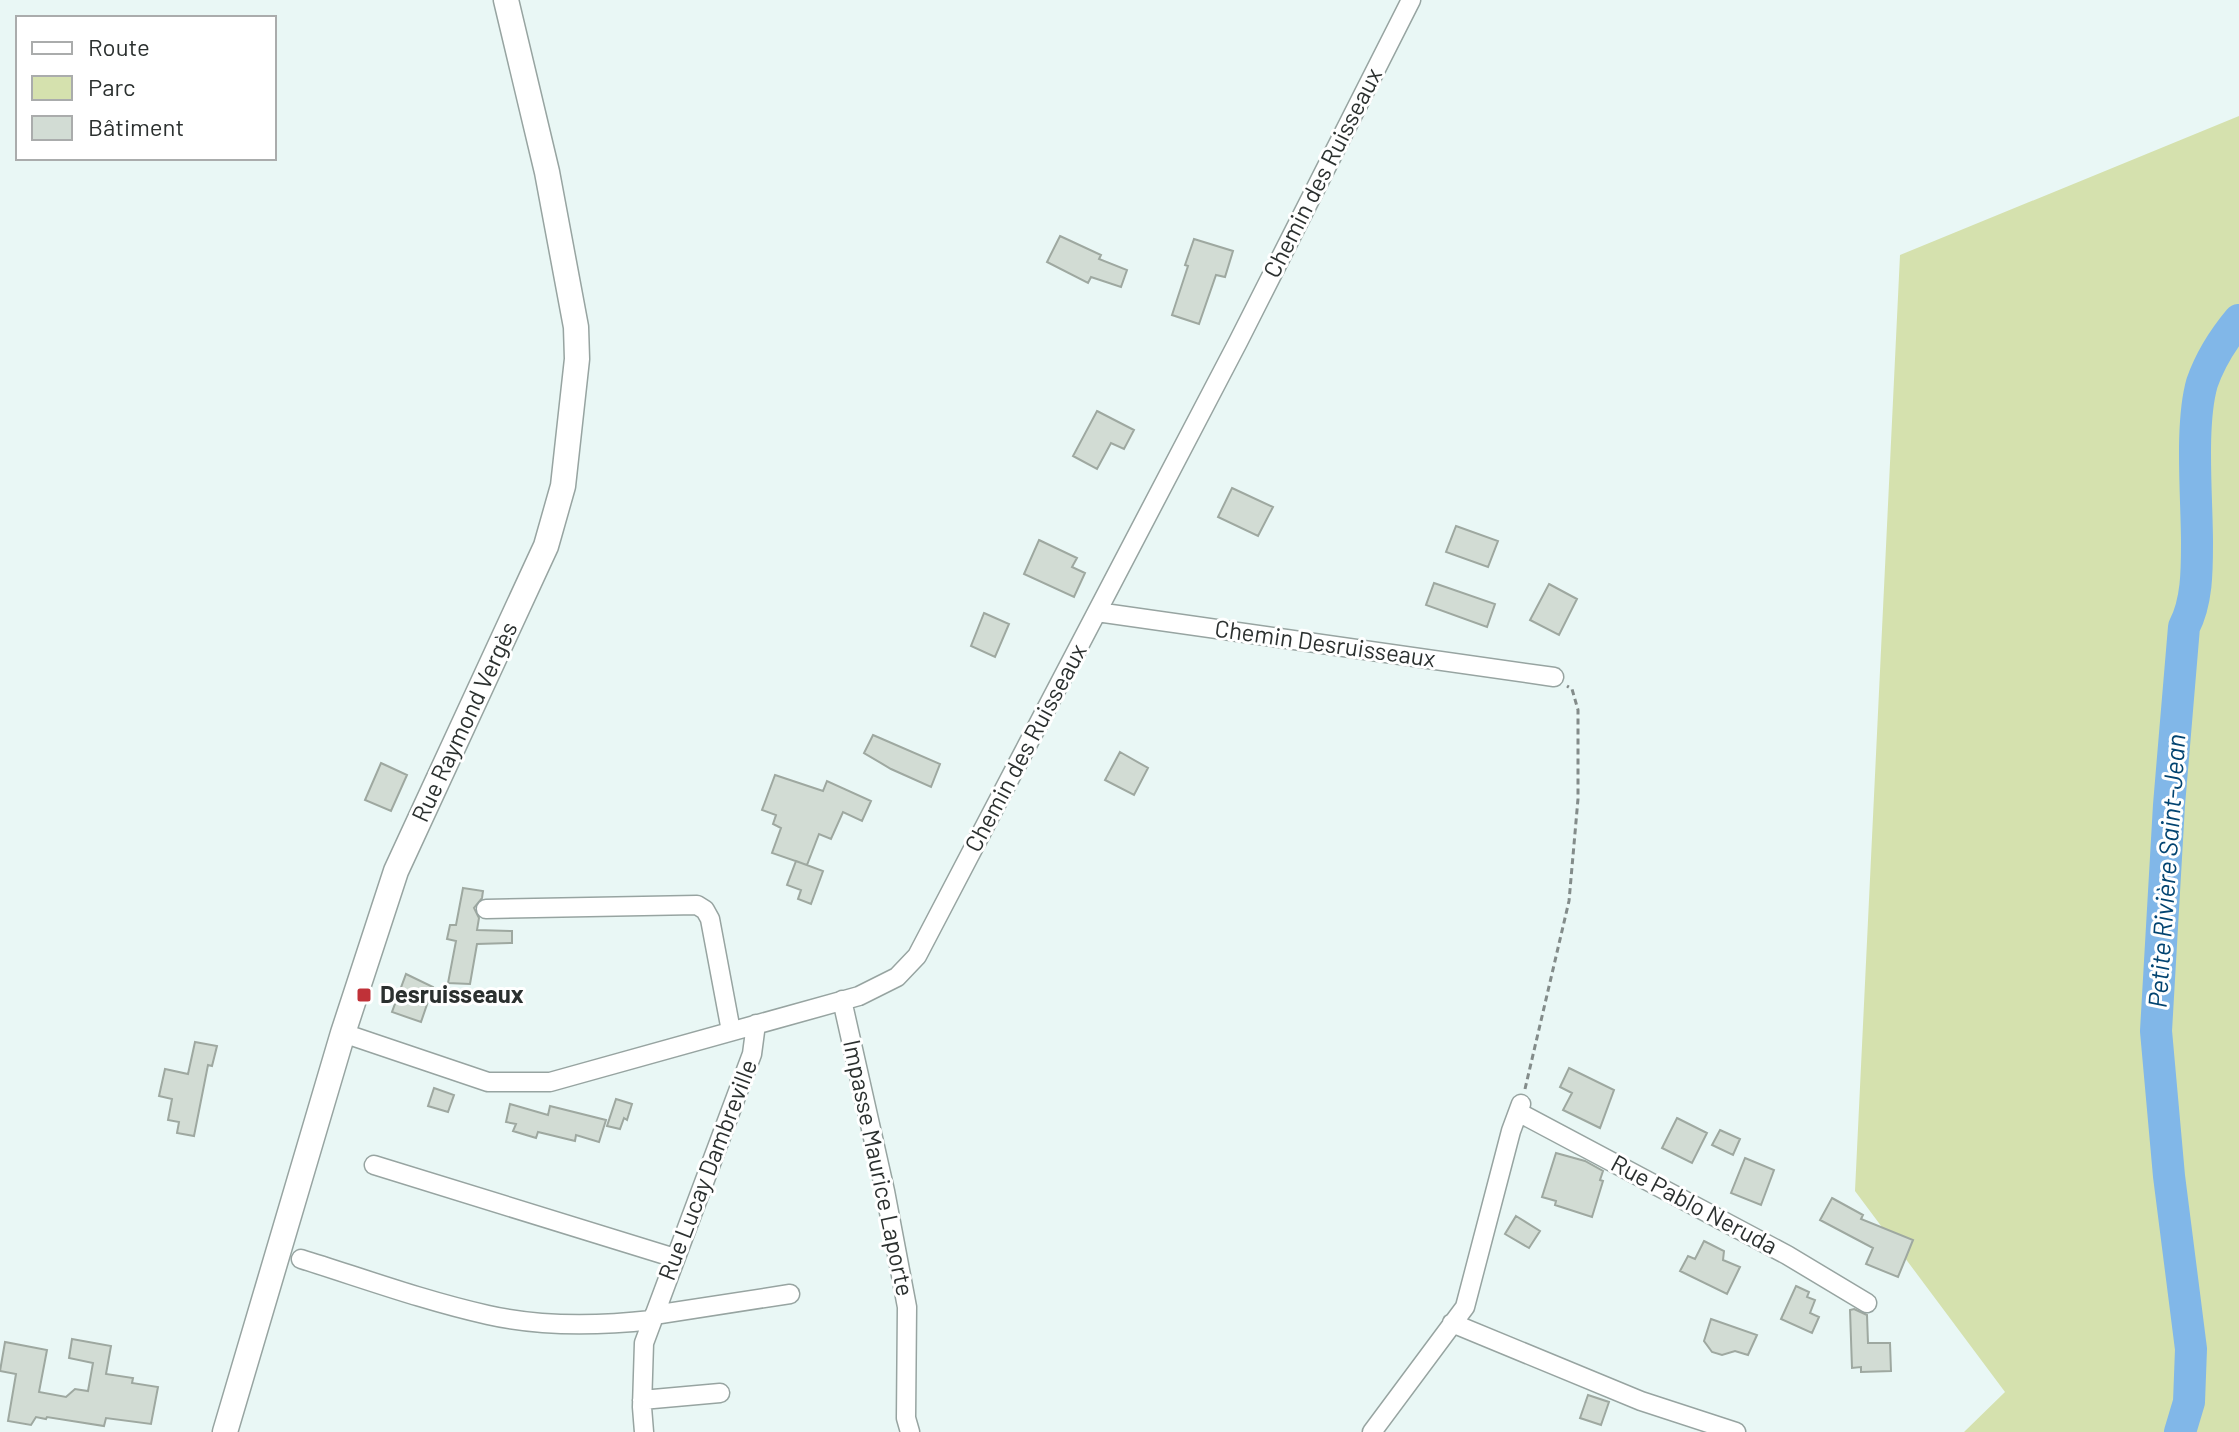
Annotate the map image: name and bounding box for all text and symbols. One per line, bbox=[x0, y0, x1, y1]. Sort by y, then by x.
legend bbox=[16, 16, 276, 160]
text: Route bbox=[88, 32, 150, 61]
street label: Chemin des Ruisseaux bbox=[1256, 63, 1387, 282]
text: Parc bbox=[88, 72, 136, 101]
text: Bâtiment bbox=[88, 112, 184, 141]
street label: Chemin Desruisseaux bbox=[1213, 613, 1437, 672]
street label: Rue Raymond Vergès bbox=[405, 617, 523, 826]
street label: Chemin des Ruisseaux bbox=[958, 638, 1092, 856]
water label: Petite Rivière Saint-Jean bbox=[2140, 733, 2191, 1009]
place label: Desruisseaux bbox=[380, 979, 524, 1008]
marker: Desruisseaux bbox=[355, 986, 373, 1004]
street label: Impasse Maurice Laporte bbox=[838, 1037, 921, 1299]
street label: Rue Lucay Dambreville bbox=[651, 1055, 762, 1284]
street label: Rue Pablo Neruda bbox=[1607, 1148, 1783, 1260]

